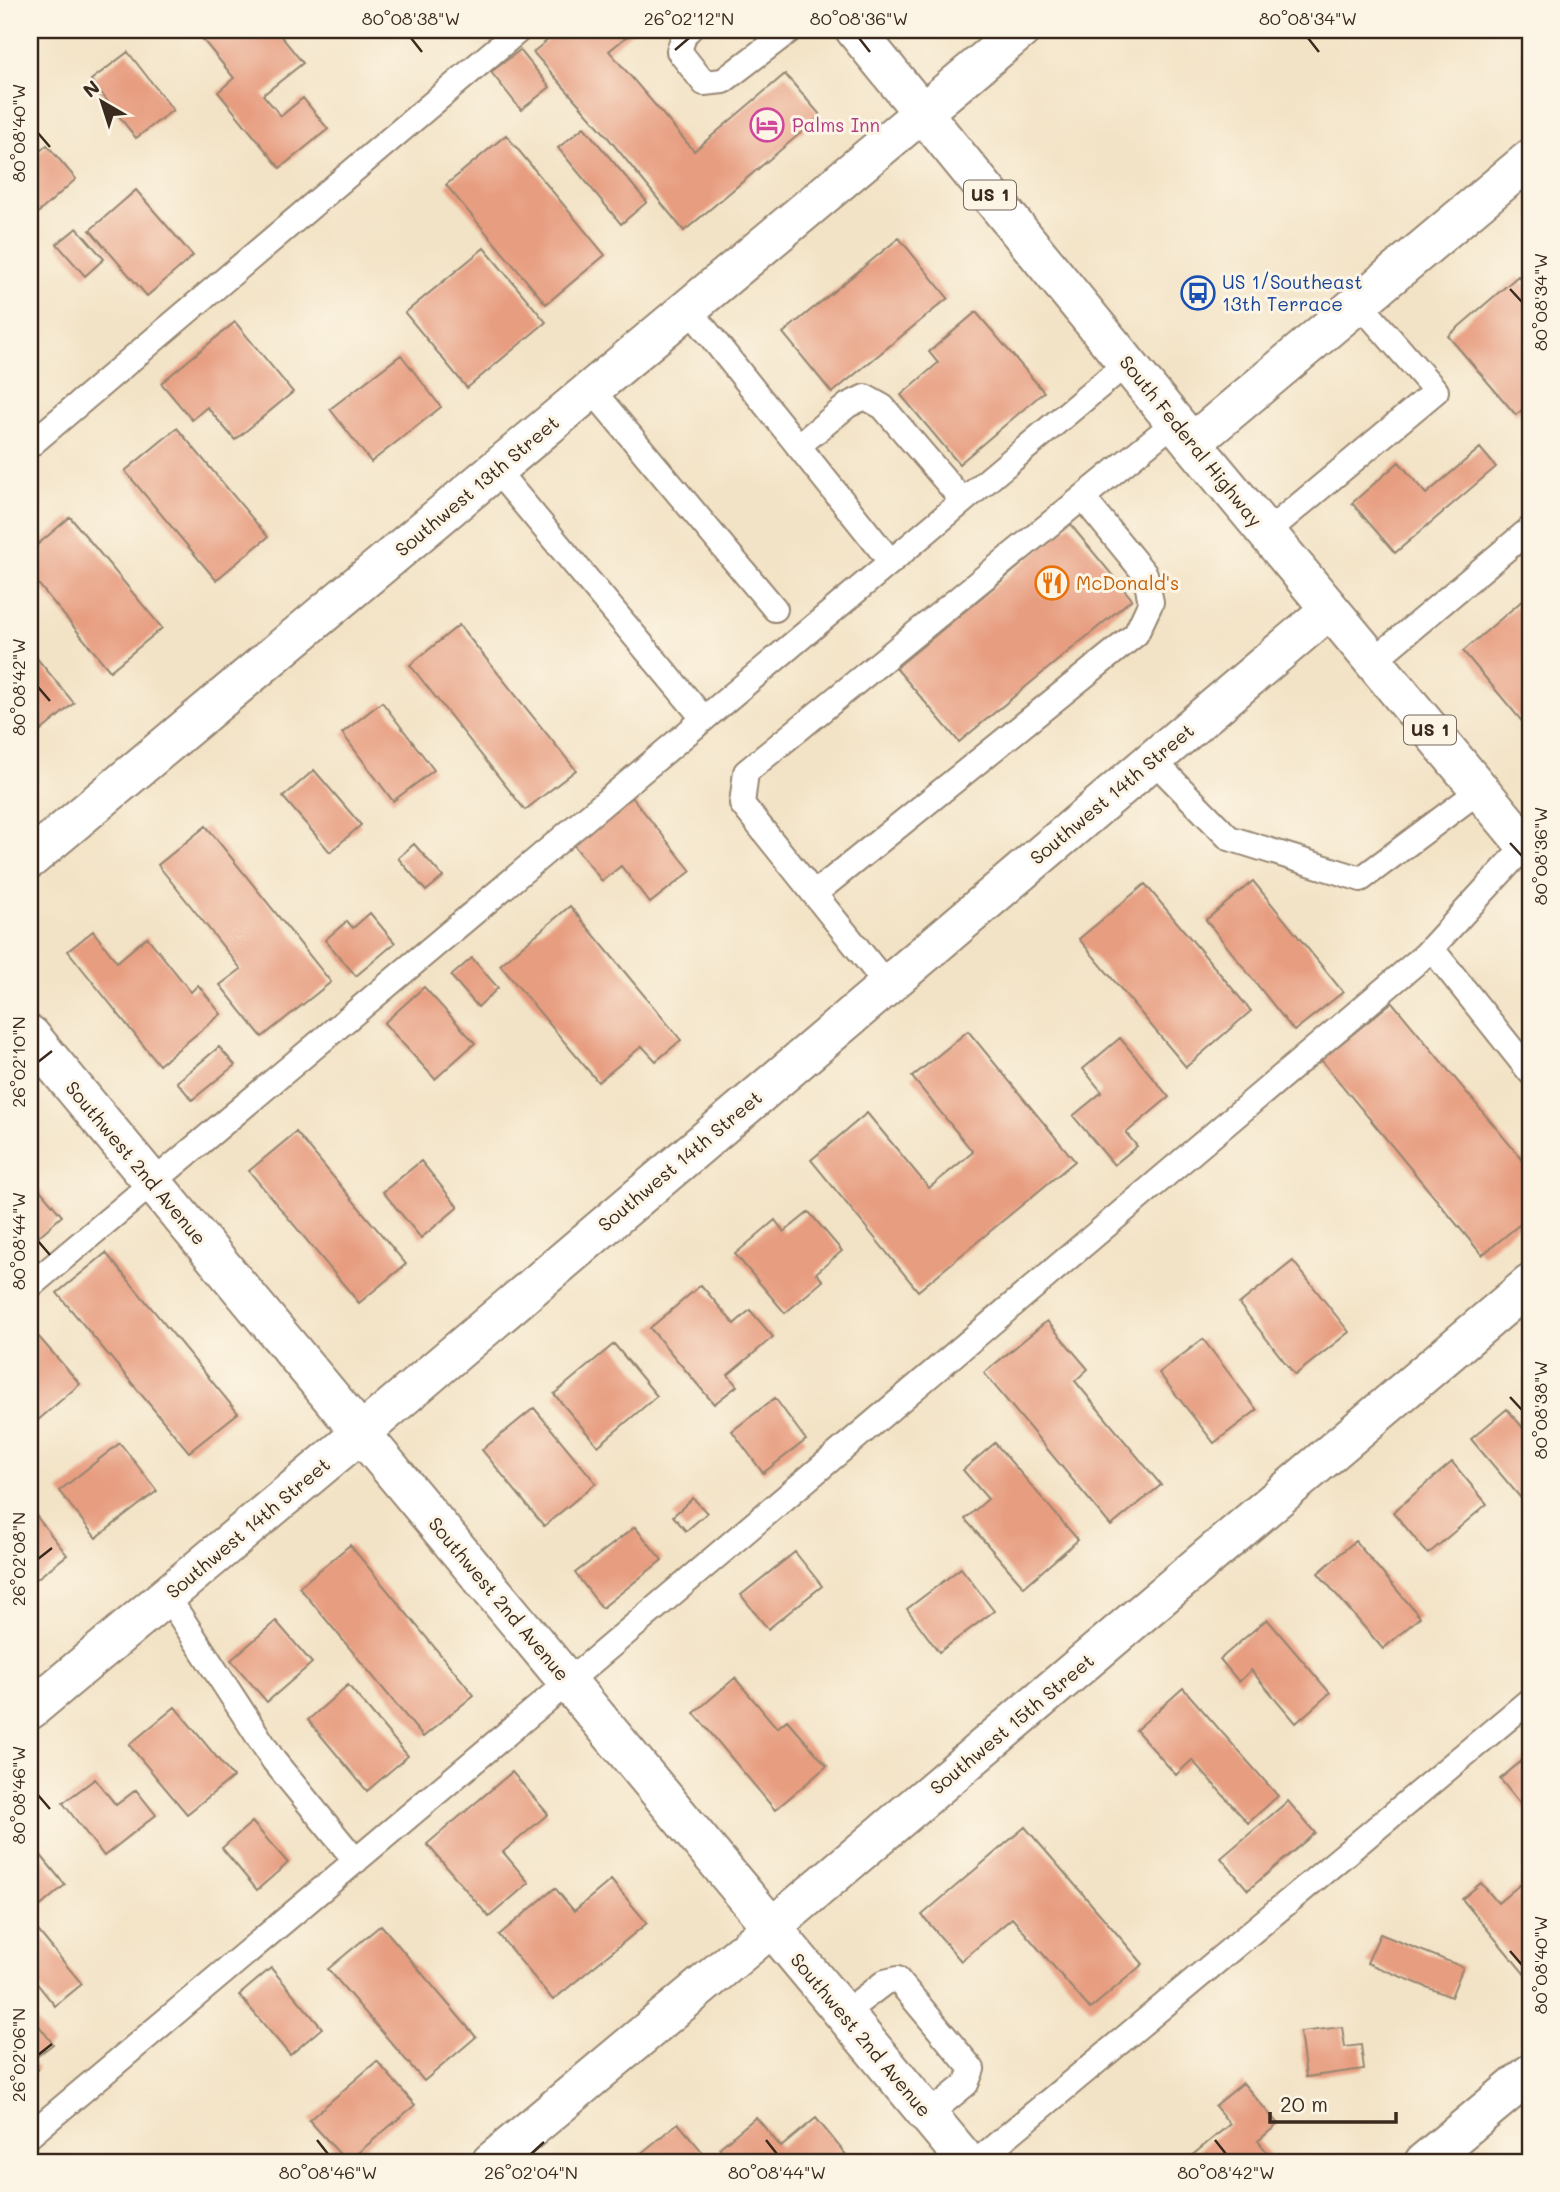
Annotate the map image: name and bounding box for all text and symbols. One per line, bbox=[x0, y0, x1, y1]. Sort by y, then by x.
text: 80°08'38"W bbox=[362, 6, 460, 30]
text: 26°02'12"N bbox=[644, 6, 734, 30]
text: 80°08'36"W bbox=[810, 6, 908, 30]
text: 80°08'34"W bbox=[1259, 6, 1357, 30]
north arrow bbox=[66, 66, 136, 136]
text: N bbox=[78, 74, 104, 103]
text: 80°08'40"W bbox=[6, 84, 30, 182]
hotel icon: Palms Inn bbox=[748, 106, 786, 144]
place label: Palms Inn bbox=[792, 112, 880, 137]
road number: US 1 bbox=[964, 180, 1016, 210]
text: 80°08'34"W bbox=[1528, 253, 1552, 351]
place label: US 1/Southeast 13th Terrace bbox=[1222, 269, 1363, 316]
bus stop icon: US 1/Southeast 13th Terrace bbox=[1179, 274, 1217, 312]
street label: South Federal Highway bbox=[1114, 350, 1268, 532]
street label: Southwest 13th Street bbox=[389, 410, 564, 562]
restaurant icon: McDonald's bbox=[1033, 564, 1071, 602]
place label: McDonald's bbox=[1076, 570, 1179, 595]
text: 80°08'42"W bbox=[6, 638, 30, 736]
road number: US 1 bbox=[1404, 716, 1456, 744]
street label: Southwest 14th Street bbox=[1024, 718, 1199, 870]
text: 80°08'36"W bbox=[1528, 807, 1552, 905]
text: 26°02'10"N bbox=[6, 1016, 30, 1108]
street label: Southwest 2nd Avenue bbox=[60, 1076, 212, 1250]
street label: Southwest 14th Street bbox=[592, 1085, 767, 1237]
text: 80°08'44"W bbox=[6, 1192, 30, 1290]
text: 80°08'38"W bbox=[1528, 1361, 1552, 1459]
street label: Southwest 14th Street bbox=[160, 1452, 335, 1604]
text: 26°02'08"N bbox=[6, 1512, 30, 1606]
street label: Southwest 2nd Avenue bbox=[423, 1512, 575, 1686]
street label: Southwest 15th Street bbox=[924, 1648, 1099, 1800]
text: 80°08'46"W bbox=[6, 1746, 30, 1844]
text: 80°08'40"W bbox=[1528, 1916, 1552, 2014]
street label: Southwest 2nd Avenue bbox=[785, 1948, 937, 2122]
text: 26°02'06"N bbox=[6, 2008, 30, 2102]
scale bar bbox=[1270, 2080, 1396, 2124]
text: 20 m bbox=[1280, 2090, 1328, 2117]
text: 80°08'46"W bbox=[279, 2160, 377, 2184]
text: 26°02'04"N bbox=[484, 2160, 578, 2184]
text: 80°08'44"W bbox=[728, 2160, 826, 2184]
text: 80°08'42"W bbox=[1177, 2160, 1275, 2184]

